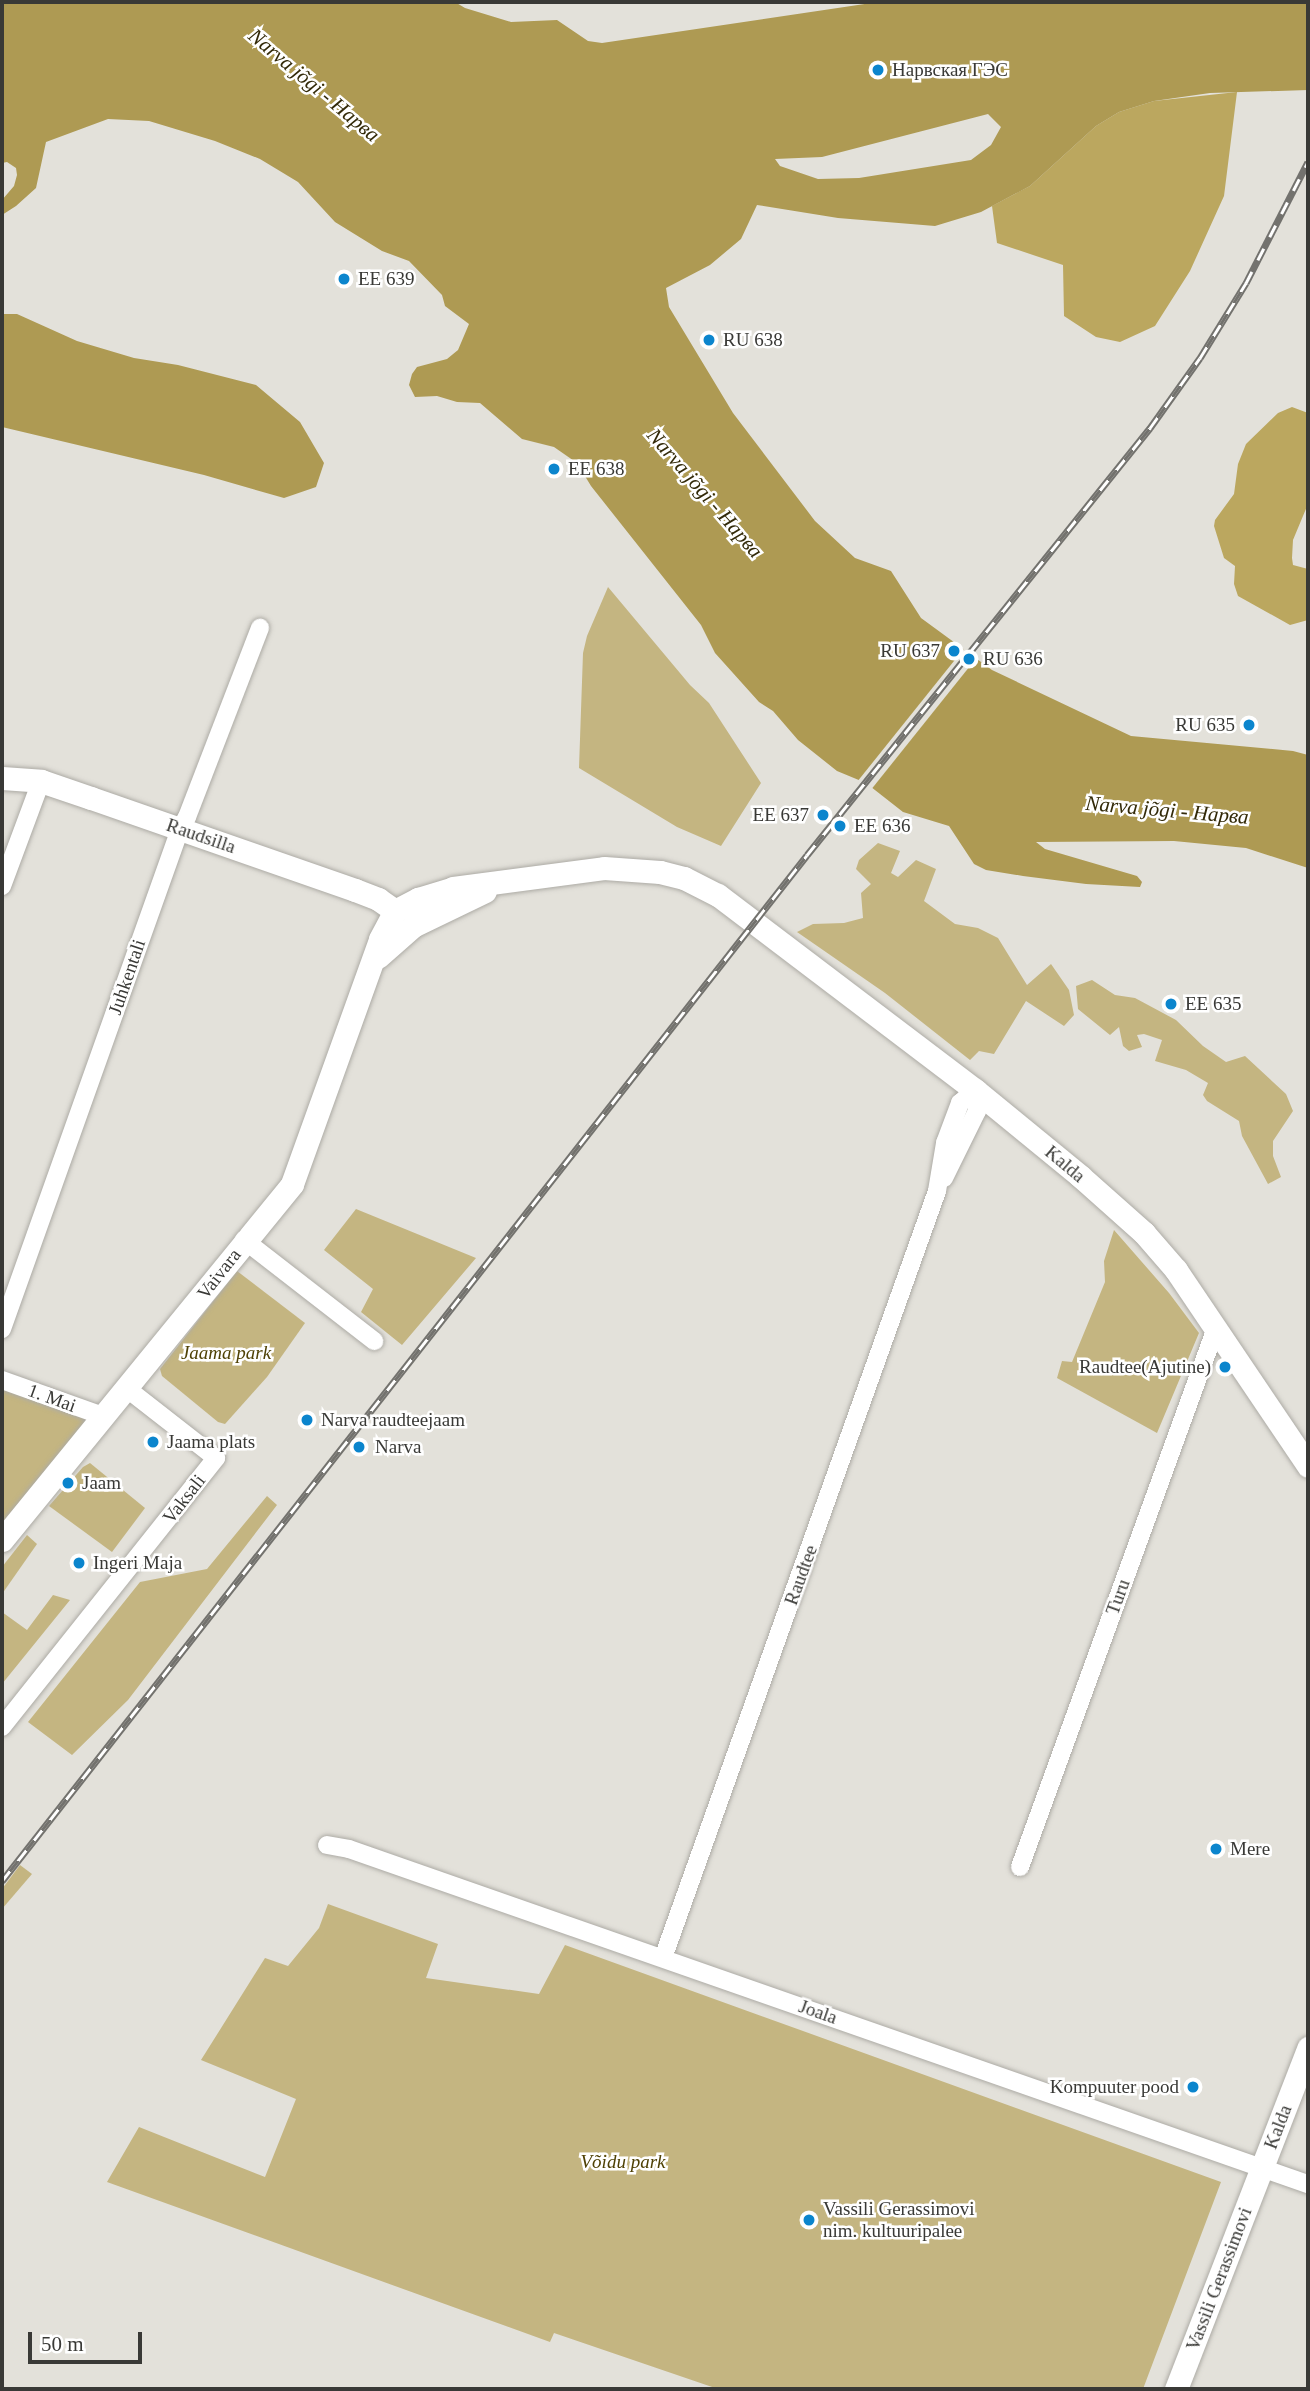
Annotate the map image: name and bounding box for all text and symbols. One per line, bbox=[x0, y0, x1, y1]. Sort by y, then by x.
water label: Narva jõgi - Нарва bbox=[243, 23, 385, 147]
place label: Нарвская ГЭС bbox=[892, 59, 1008, 81]
marker: Нарвская ГЭС bbox=[870, 62, 886, 78]
place label: EE 639 bbox=[358, 268, 414, 290]
marker: EE 639 bbox=[336, 271, 352, 287]
place label: RU 638 bbox=[723, 329, 783, 351]
marker: RU 638 bbox=[701, 332, 717, 348]
water label: Narva jõgi - Нарва bbox=[642, 423, 768, 563]
place label: EE 638 bbox=[568, 458, 624, 480]
marker: EE 638 bbox=[546, 461, 562, 477]
place label: RU 637 bbox=[880, 640, 940, 662]
marker: RU 637 bbox=[946, 643, 962, 659]
place label: RU 636 bbox=[983, 648, 1043, 670]
marker: RU 636 bbox=[961, 651, 977, 667]
place label: RU 635 bbox=[1175, 714, 1235, 736]
marker: RU 635 bbox=[1241, 717, 1257, 733]
water label: Narva jõgi - Нарва bbox=[1084, 790, 1250, 830]
place label: EE 637 bbox=[753, 804, 809, 826]
marker: EE 637 bbox=[815, 807, 831, 823]
street label: Raudsilla bbox=[163, 814, 239, 858]
place label: EE 636 bbox=[854, 815, 910, 837]
marker: EE 636 bbox=[832, 818, 848, 834]
street label: Juhkentali bbox=[104, 936, 150, 1018]
place label: EE 635 bbox=[1185, 993, 1241, 1015]
marker: EE 635 bbox=[1163, 996, 1179, 1012]
street label: Kalda bbox=[1040, 1141, 1090, 1187]
street label: Vaivara bbox=[192, 1244, 246, 1304]
park label: Jaama park bbox=[181, 1342, 271, 1364]
place label: Raudtee(Ajutine) bbox=[1079, 1356, 1211, 1378]
marker: Raudtee(Ajutine) bbox=[1217, 1359, 1233, 1375]
street label: 1. Mai bbox=[25, 1379, 79, 1417]
place label: Narva raudteejaam bbox=[321, 1409, 465, 1431]
marker: Narva raudteejaam bbox=[299, 1412, 315, 1428]
place label: Jaama plats bbox=[167, 1431, 255, 1453]
marker: Jaama plats bbox=[145, 1434, 161, 1450]
place label: Narva bbox=[375, 1436, 421, 1458]
marker: Narva bbox=[349, 1437, 369, 1457]
street label: Vaksali bbox=[158, 1470, 210, 1528]
place label: Jaam bbox=[82, 1472, 121, 1494]
marker: Jaam bbox=[60, 1475, 76, 1491]
street label: Raudtee bbox=[780, 1542, 822, 1608]
place label: Ingeri Maja bbox=[93, 1552, 182, 1574]
marker: Ingeri Maja bbox=[71, 1555, 87, 1571]
street label: Turu bbox=[1101, 1576, 1135, 1618]
place label: Mere bbox=[1230, 1838, 1270, 1860]
marker: Mere bbox=[1208, 1841, 1224, 1857]
street label: Joala bbox=[796, 1995, 840, 2029]
place label: Kompuuter pood bbox=[1050, 2076, 1179, 2098]
marker: Kompuuter pood bbox=[1185, 2079, 1201, 2095]
street label: Kalda bbox=[1259, 2102, 1297, 2152]
park label: Võidu park bbox=[581, 2151, 665, 2173]
place label: Vassili Gerassimovi nim. kultuuripalee bbox=[823, 2198, 974, 2242]
street label: Vassili Gerassimovi bbox=[1181, 2204, 1257, 2354]
marker: Vassili Gerassimovi nim. kultuuripalee bbox=[801, 2212, 817, 2228]
scale bar bbox=[32, 2318, 145, 2362]
text: 50 m bbox=[41, 2332, 84, 2356]

